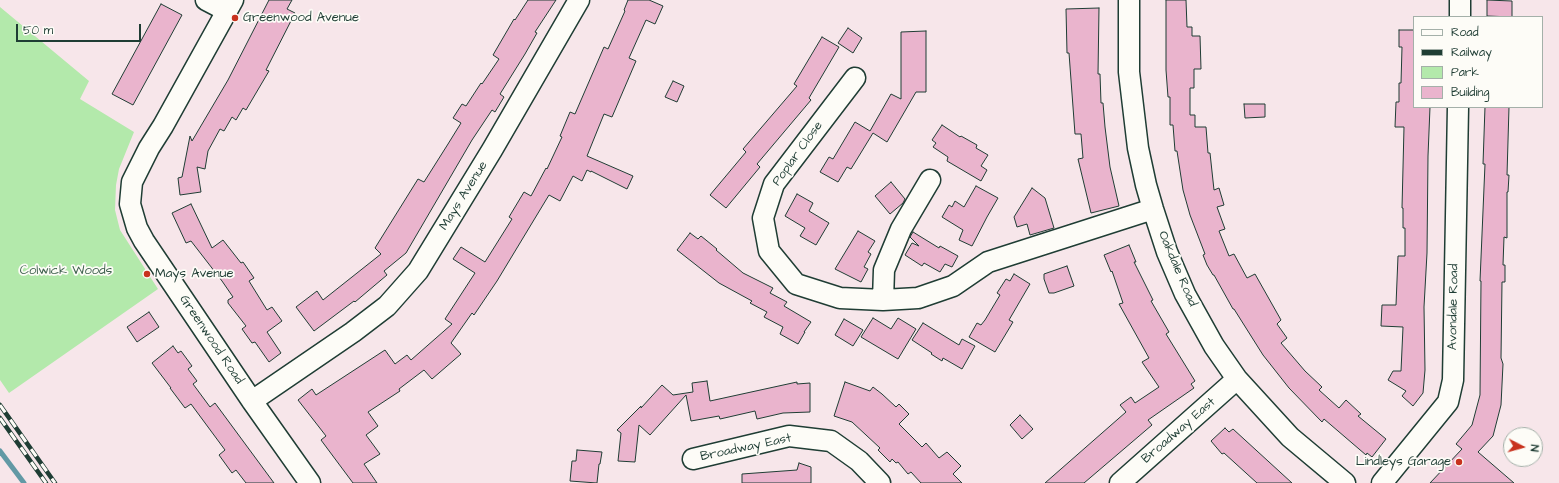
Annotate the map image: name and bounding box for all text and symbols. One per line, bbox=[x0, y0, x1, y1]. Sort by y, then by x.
place label: Greenwood Avenue bbox=[243, 10, 359, 26]
marker: Greenwood Avenue bbox=[230, 13, 240, 23]
scale bar bbox=[18, 16, 143, 42]
legend bbox=[1413, 16, 1543, 108]
text: 50 m bbox=[23, 22, 53, 39]
text: Road bbox=[1451, 24, 1479, 41]
text: Railway bbox=[1451, 44, 1492, 61]
text: Park bbox=[1451, 64, 1479, 81]
text: Building bbox=[1451, 84, 1489, 101]
street label: Poplar Close bbox=[769, 119, 827, 189]
street label: Mays Avenue bbox=[437, 159, 491, 233]
street label: Oakdale Road bbox=[1154, 229, 1200, 309]
park label: Colwick Woods bbox=[20, 263, 112, 279]
street label: Avondale Road bbox=[1445, 264, 1463, 350]
place label: Mays Avenue bbox=[155, 266, 233, 282]
marker: Mays Avenue bbox=[142, 269, 152, 279]
street label: Greenwood Road bbox=[176, 293, 246, 387]
street label: Broadway East bbox=[1139, 395, 1219, 467]
north arrow bbox=[1503, 427, 1543, 467]
street label: Broadway East bbox=[699, 431, 793, 465]
text: N bbox=[1527, 444, 1542, 452]
place label: Lindleys Garage bbox=[1356, 454, 1451, 470]
marker: Lindleys Garage bbox=[1454, 457, 1464, 467]

